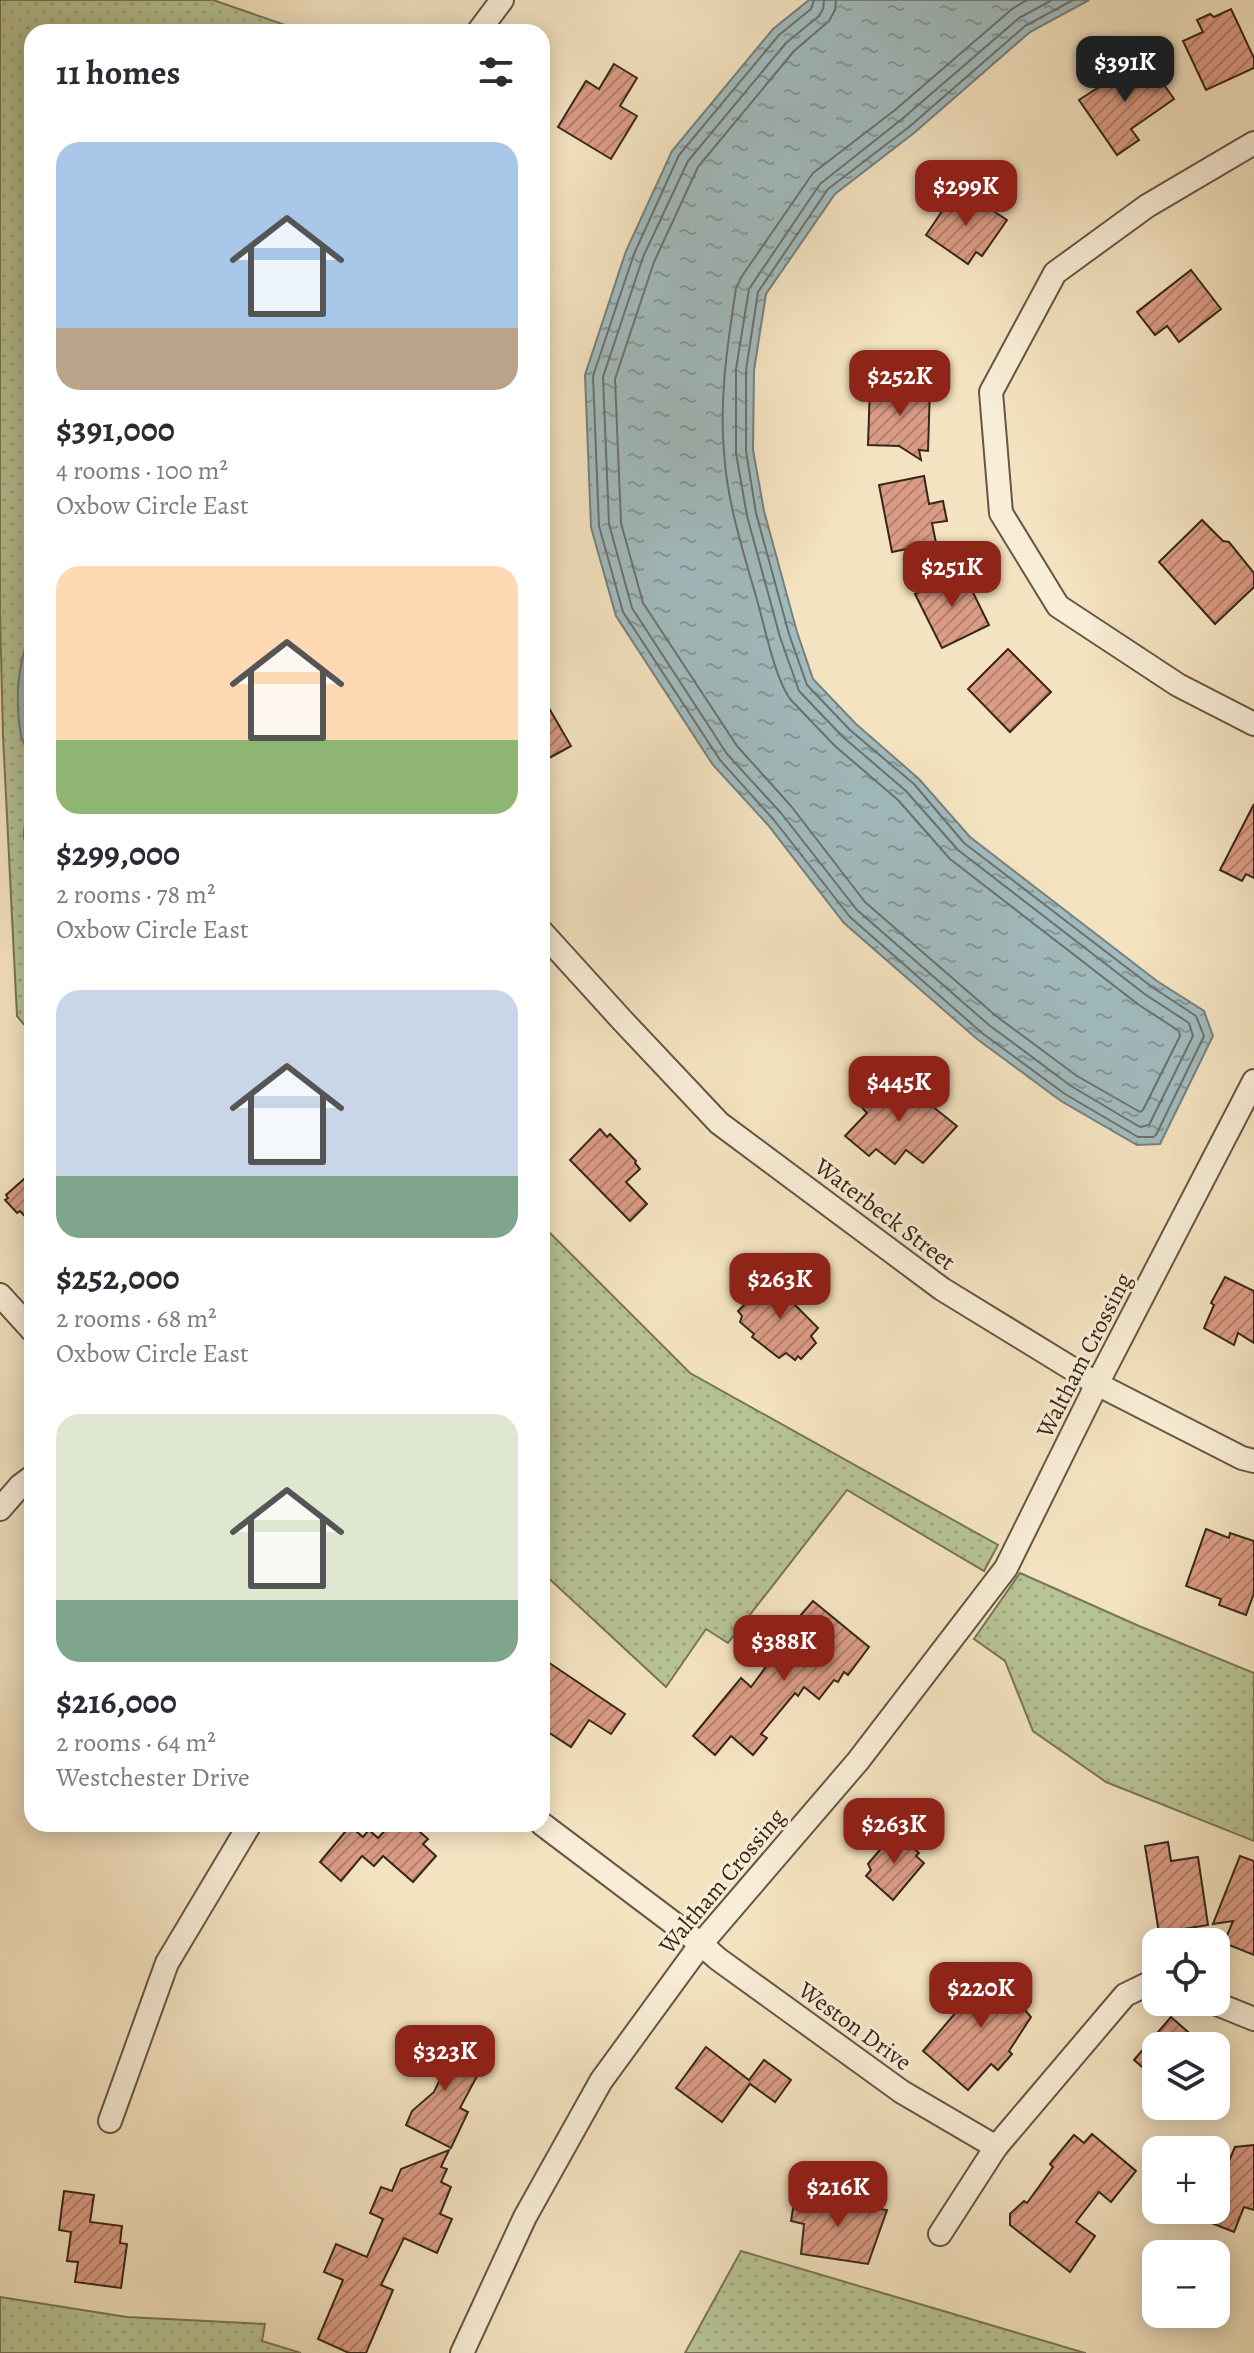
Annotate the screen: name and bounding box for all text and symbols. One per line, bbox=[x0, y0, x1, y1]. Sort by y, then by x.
pin: $391K bbox=[1069, 36, 1181, 104]
text: $391K bbox=[1094, 44, 1156, 79]
text: 11 homes bbox=[56, 49, 180, 96]
icon: filters bbox=[474, 50, 518, 94]
pin: $299K bbox=[910, 160, 1022, 228]
text: $299K bbox=[933, 168, 999, 203]
icon: home bbox=[215, 194, 359, 338]
pin: $252K bbox=[844, 350, 956, 418]
text: $252K bbox=[867, 358, 933, 393]
text: $391,000 bbox=[56, 406, 175, 453]
text: 4 rooms · 100 m² bbox=[56, 453, 228, 488]
text: Oxbow Circle East bbox=[56, 488, 249, 523]
pin: $251K bbox=[896, 541, 1008, 609]
text: $251K bbox=[921, 549, 983, 584]
icon: home bbox=[215, 618, 359, 762]
text: $299,000 bbox=[56, 830, 180, 877]
text: 2 rooms · 78 m² bbox=[56, 877, 215, 912]
text: Oxbow Circle East bbox=[56, 912, 249, 947]
icon: home bbox=[215, 1042, 359, 1186]
pin: $445K bbox=[843, 1056, 955, 1124]
text: $445K bbox=[867, 1064, 931, 1099]
street label: Waterbeck Street bbox=[807, 1150, 962, 1277]
pin: $263K bbox=[724, 1253, 836, 1321]
text: $252,000 bbox=[56, 1254, 180, 1301]
text: $263K bbox=[747, 1261, 813, 1296]
street label: Waltham Crossing bbox=[1028, 1267, 1139, 1444]
text: 2 rooms · 68 m² bbox=[56, 1301, 217, 1336]
text: Oxbow Circle East bbox=[56, 1336, 249, 1371]
icon: home bbox=[215, 1466, 359, 1610]
pin: $388K bbox=[728, 1615, 840, 1683]
text: $388K bbox=[751, 1623, 817, 1658]
text: $216,000 bbox=[56, 1678, 177, 1725]
text: 2 rooms · 64 m² bbox=[56, 1725, 216, 1760]
text: Westchester Drive bbox=[56, 1760, 250, 1795]
pin: $263K bbox=[838, 1798, 950, 1866]
street label: Waltham Crossing bbox=[651, 1801, 792, 1961]
text: $263K bbox=[861, 1806, 927, 1841]
map controls bbox=[1142, 1928, 1230, 2328]
button: locate bbox=[1142, 1928, 1230, 2016]
pin: $220K bbox=[925, 1962, 1037, 2030]
text: $220K bbox=[947, 1970, 1015, 2005]
street label: Weston Drive bbox=[791, 1973, 918, 2078]
pin: $323K bbox=[389, 2025, 501, 2093]
button: layers bbox=[1142, 2032, 1230, 2120]
text: $323K bbox=[413, 2033, 477, 2068]
button: + bbox=[1142, 2136, 1230, 2224]
pin: $216K bbox=[782, 2161, 894, 2229]
text: $216K bbox=[806, 2169, 870, 2204]
button: − bbox=[1142, 2240, 1230, 2328]

